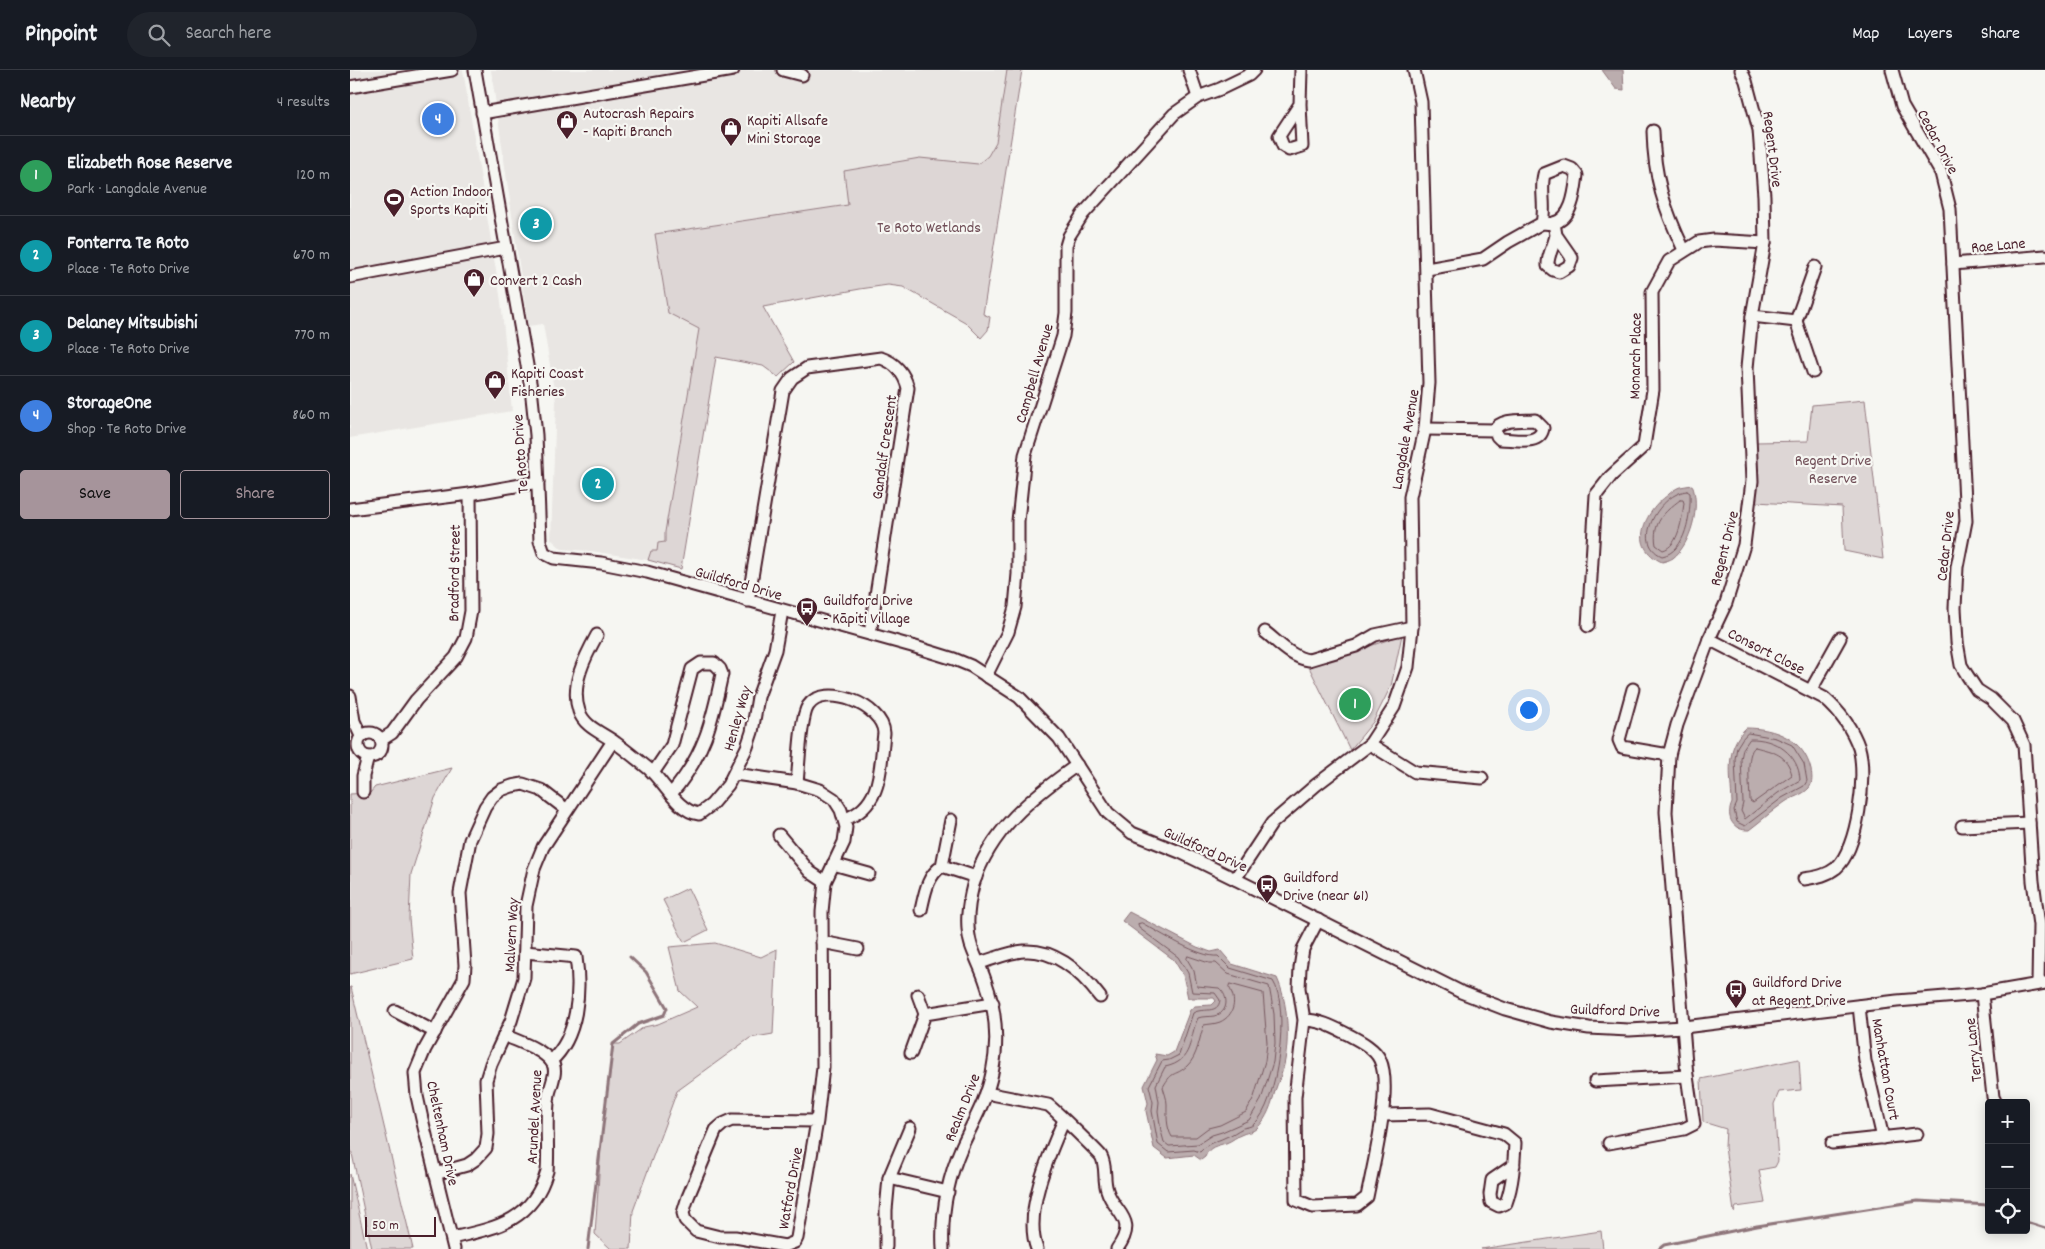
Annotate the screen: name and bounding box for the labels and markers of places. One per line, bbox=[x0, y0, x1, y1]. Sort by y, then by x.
pin: 4 bbox=[422, 100, 454, 138]
place label: Autocrash Repairs - Kapiti Branch bbox=[583, 103, 695, 144]
shop icon: Autocrash Repairs - Kapiti Branch bbox=[555, 109, 579, 140]
place label: Kapiti Allsafe Mini Storage bbox=[747, 110, 828, 151]
shop icon: Kapiti Allsafe Mini Storage bbox=[719, 116, 743, 147]
place label: Action Indoor Sports Kapiti bbox=[410, 181, 492, 222]
sports icon: Action Indoor Sports Kapiti bbox=[382, 187, 406, 218]
pin: 3 bbox=[520, 205, 552, 243]
shop icon: Convert 2 Cash bbox=[462, 267, 486, 298]
place label: Convert 2 Cash bbox=[490, 270, 582, 293]
place label: Kapiti Coast Fisheries bbox=[511, 363, 584, 404]
shop icon: Kapiti Coast Fisheries bbox=[483, 369, 507, 400]
pin: 2 bbox=[582, 465, 614, 503]
place label: Guildford Drive - Kāpiti Village bbox=[823, 590, 913, 631]
bus stop icon: Guildford Drive - Kāpiti Village bbox=[795, 596, 819, 627]
pin: 1 bbox=[1339, 685, 1371, 723]
place label: Guildford Drive (near 61) bbox=[1283, 867, 1368, 908]
bus stop icon: Guildford Drive (near 61) bbox=[1255, 873, 1279, 904]
place label: Guildford Drive at Regent Drive bbox=[1752, 972, 1846, 1013]
bus stop icon: Guildford Drive at Regent Drive bbox=[1724, 978, 1748, 1009]

